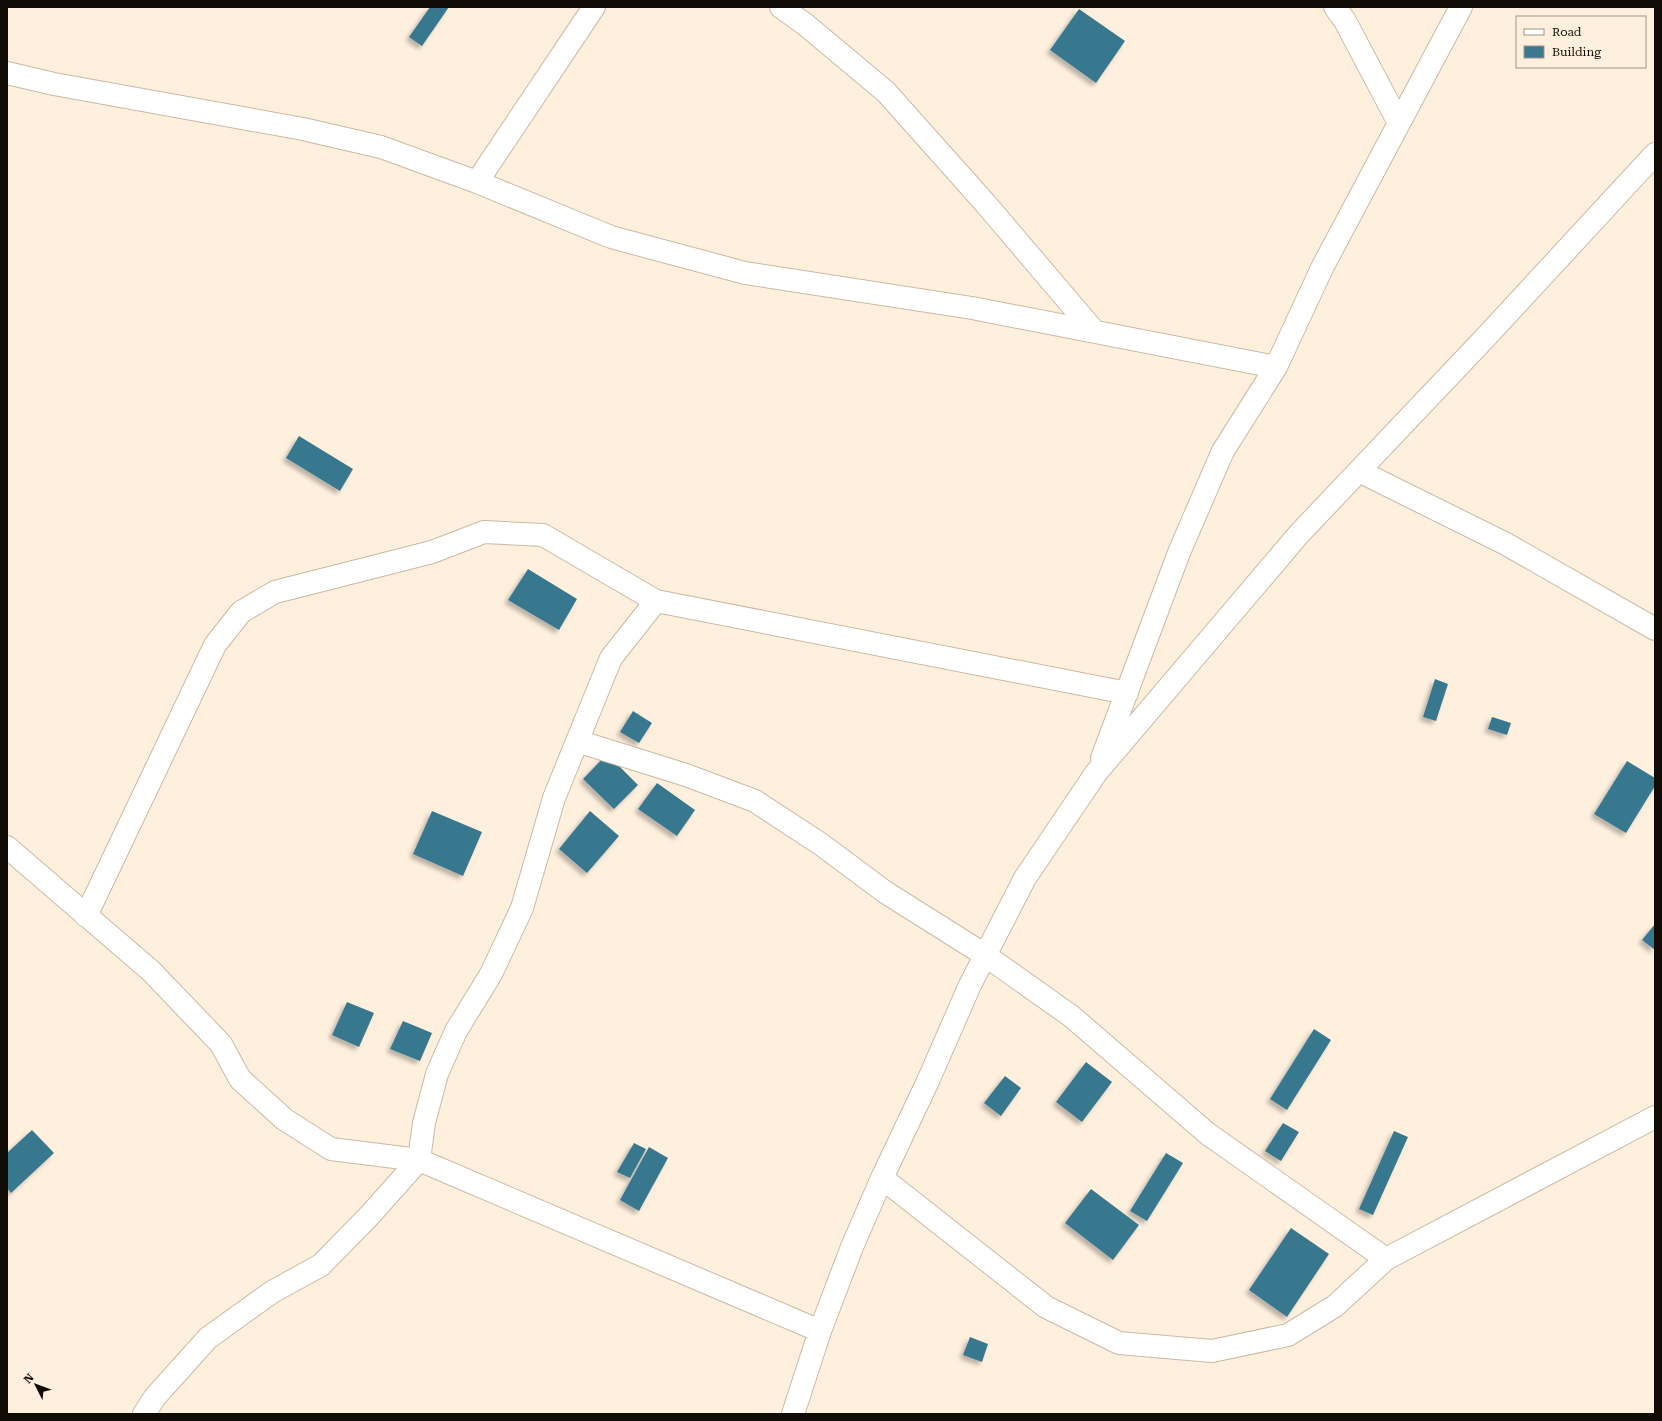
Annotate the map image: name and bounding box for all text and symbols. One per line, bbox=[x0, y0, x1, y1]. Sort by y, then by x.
legend bbox=[1516, 16, 1646, 68]
text: Road bbox=[1552, 25, 1582, 39]
text: Building bbox=[1552, 45, 1601, 59]
north arrow bbox=[16, 1365, 56, 1405]
text: N bbox=[21, 1371, 37, 1386]

